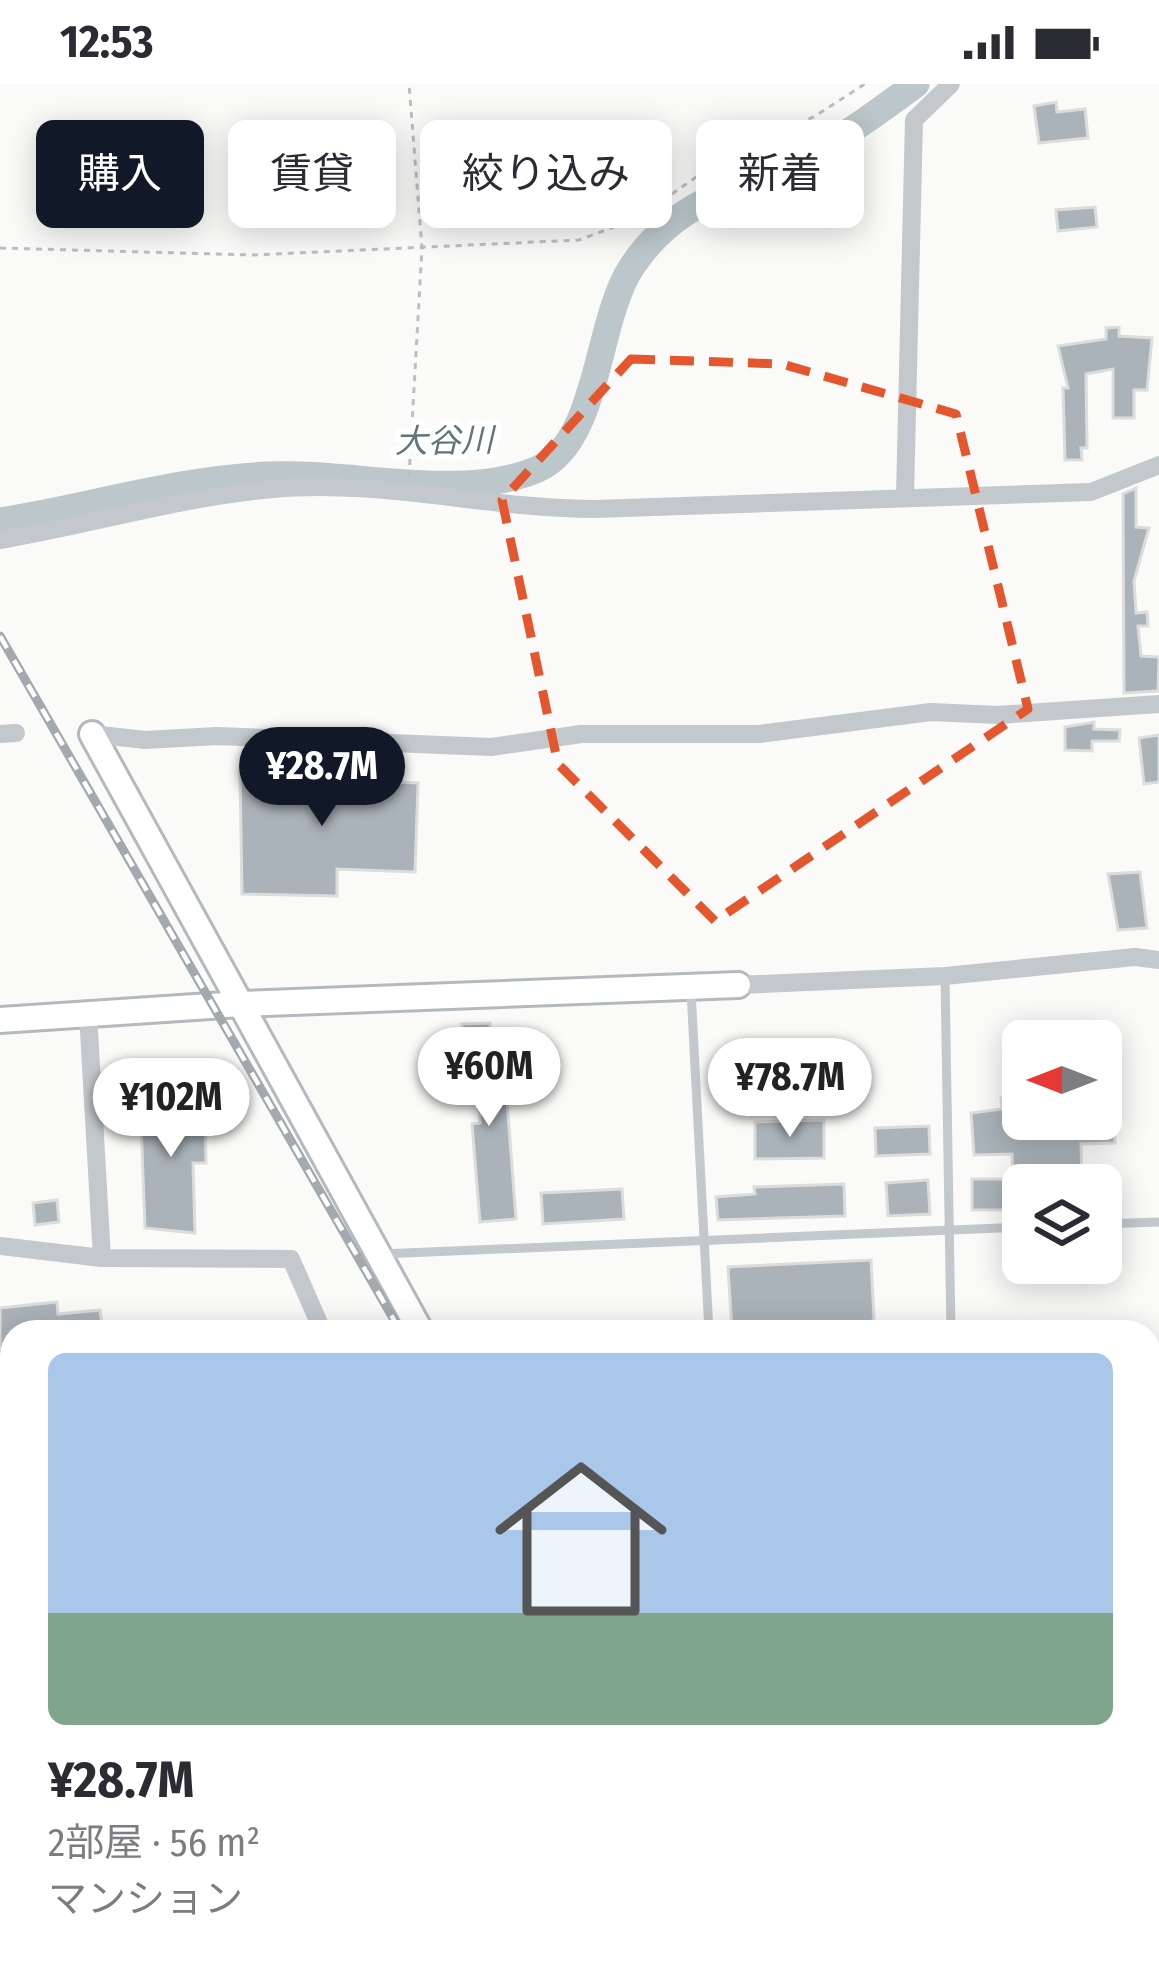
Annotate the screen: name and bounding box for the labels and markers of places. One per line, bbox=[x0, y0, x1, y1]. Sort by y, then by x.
pin: ¥28.7M bbox=[224, 727, 420, 829]
pin: ¥60M bbox=[418, 1027, 560, 1129]
pin: ¥78.7M bbox=[692, 1038, 888, 1140]
pin: ¥102M bbox=[87, 1058, 255, 1160]

